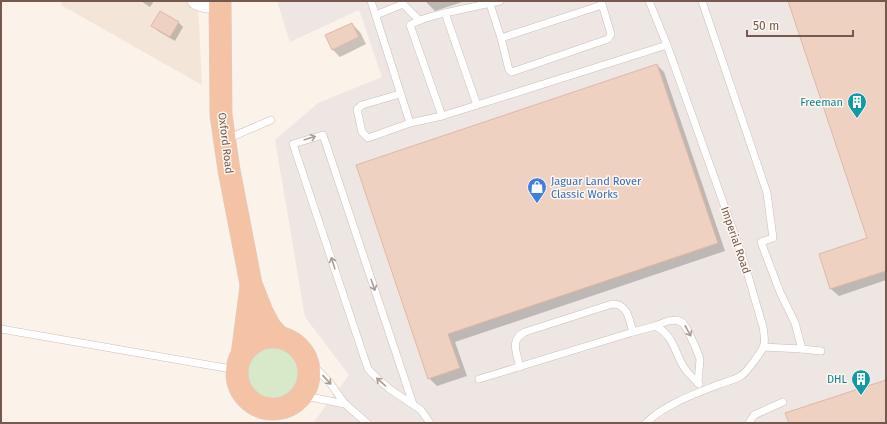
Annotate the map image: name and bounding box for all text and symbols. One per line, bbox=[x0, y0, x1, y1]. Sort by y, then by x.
scale bar bbox=[747, 12, 853, 38]
text: 50 m bbox=[753, 19, 779, 33]
building icon: Freeman bbox=[846, 91, 868, 119]
place label: Freeman bbox=[800, 96, 843, 109]
street label: Oxford Road bbox=[215, 112, 236, 174]
one-way arrow bbox=[304, 134, 316, 142]
place label: Jaguar Land Rover Classic Works bbox=[551, 175, 642, 201]
shop icon: Jaguar Land Rover Classic Works bbox=[526, 176, 548, 204]
street label: Imperial Road bbox=[718, 205, 753, 275]
one-way arrow bbox=[329, 257, 336, 270]
one-way arrow bbox=[370, 279, 378, 291]
one-way arrow bbox=[684, 325, 692, 337]
building icon: DHL bbox=[850, 368, 872, 396]
place label: DHL bbox=[827, 373, 848, 386]
one-way arrow bbox=[322, 375, 332, 385]
one-way arrow bbox=[376, 378, 387, 387]

